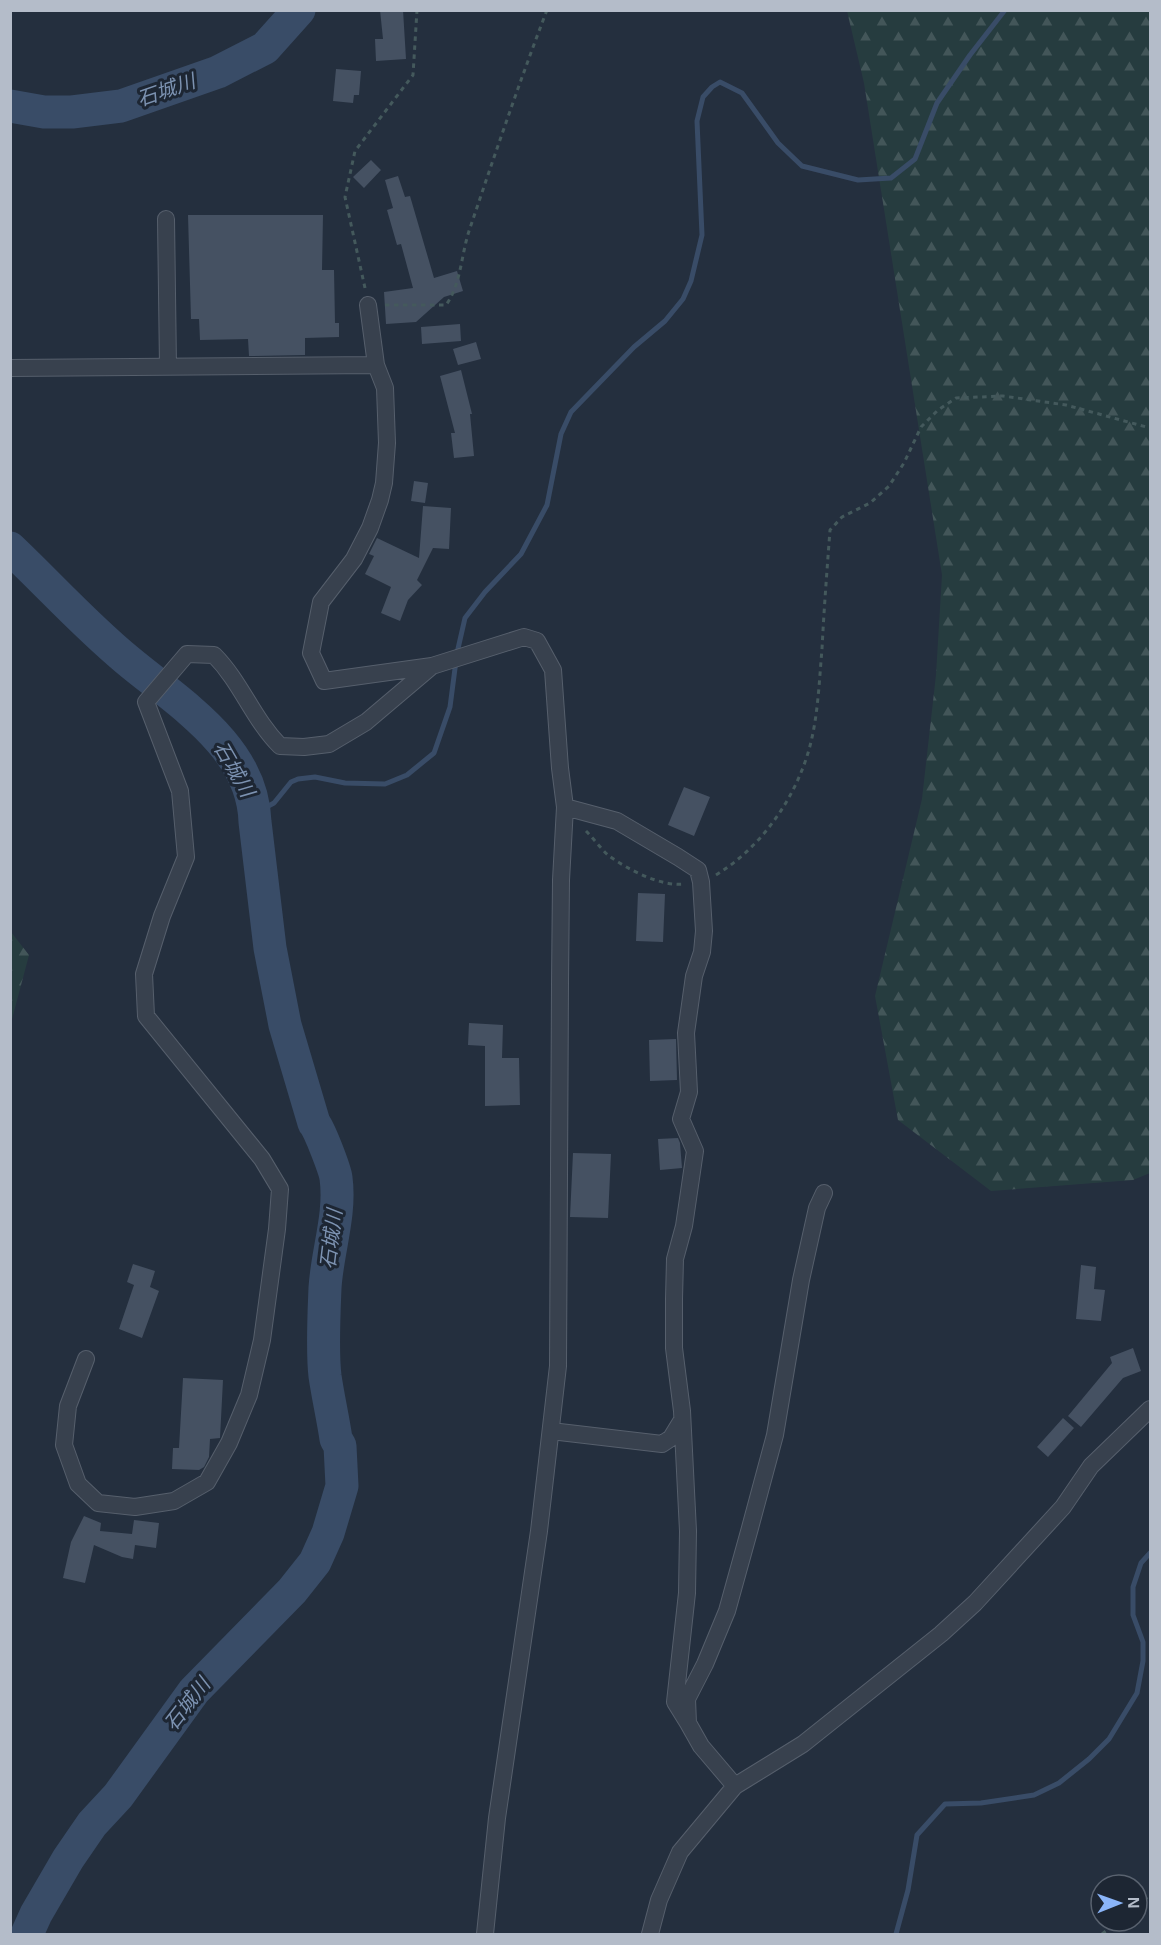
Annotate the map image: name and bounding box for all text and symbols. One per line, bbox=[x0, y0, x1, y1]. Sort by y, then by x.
water label: 石城川 bbox=[134, 69, 200, 110]
water label: 石城川 bbox=[209, 738, 260, 802]
water label: 石城川 bbox=[316, 1206, 346, 1270]
water label: 石城川 bbox=[160, 1672, 215, 1734]
north arrow bbox=[1089, 1873, 1149, 1933]
text: N bbox=[1125, 1897, 1142, 1909]

